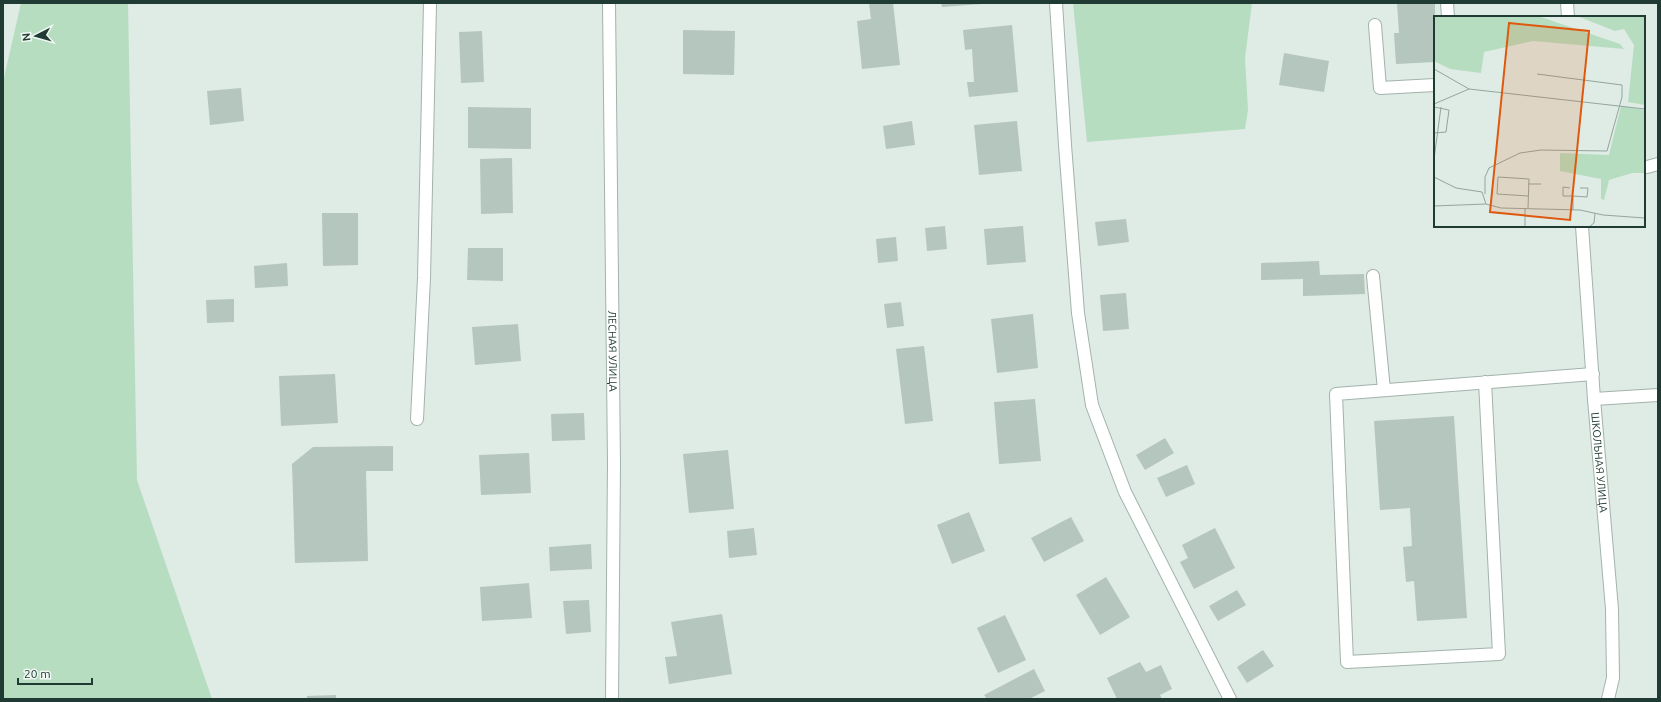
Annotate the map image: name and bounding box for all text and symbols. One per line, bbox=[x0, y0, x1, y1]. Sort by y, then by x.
north arrow bbox=[16, 16, 56, 56]
inset map bbox=[1434, 16, 1645, 227]
text: N bbox=[20, 32, 32, 42]
street label: ЛЕСНАЯ УЛИЦА bbox=[606, 310, 619, 392]
street label: ШКОЛЬНАЯ УЛИЦА bbox=[1589, 412, 1610, 514]
scale bar bbox=[18, 660, 92, 686]
text: 20 m bbox=[24, 667, 51, 680]

